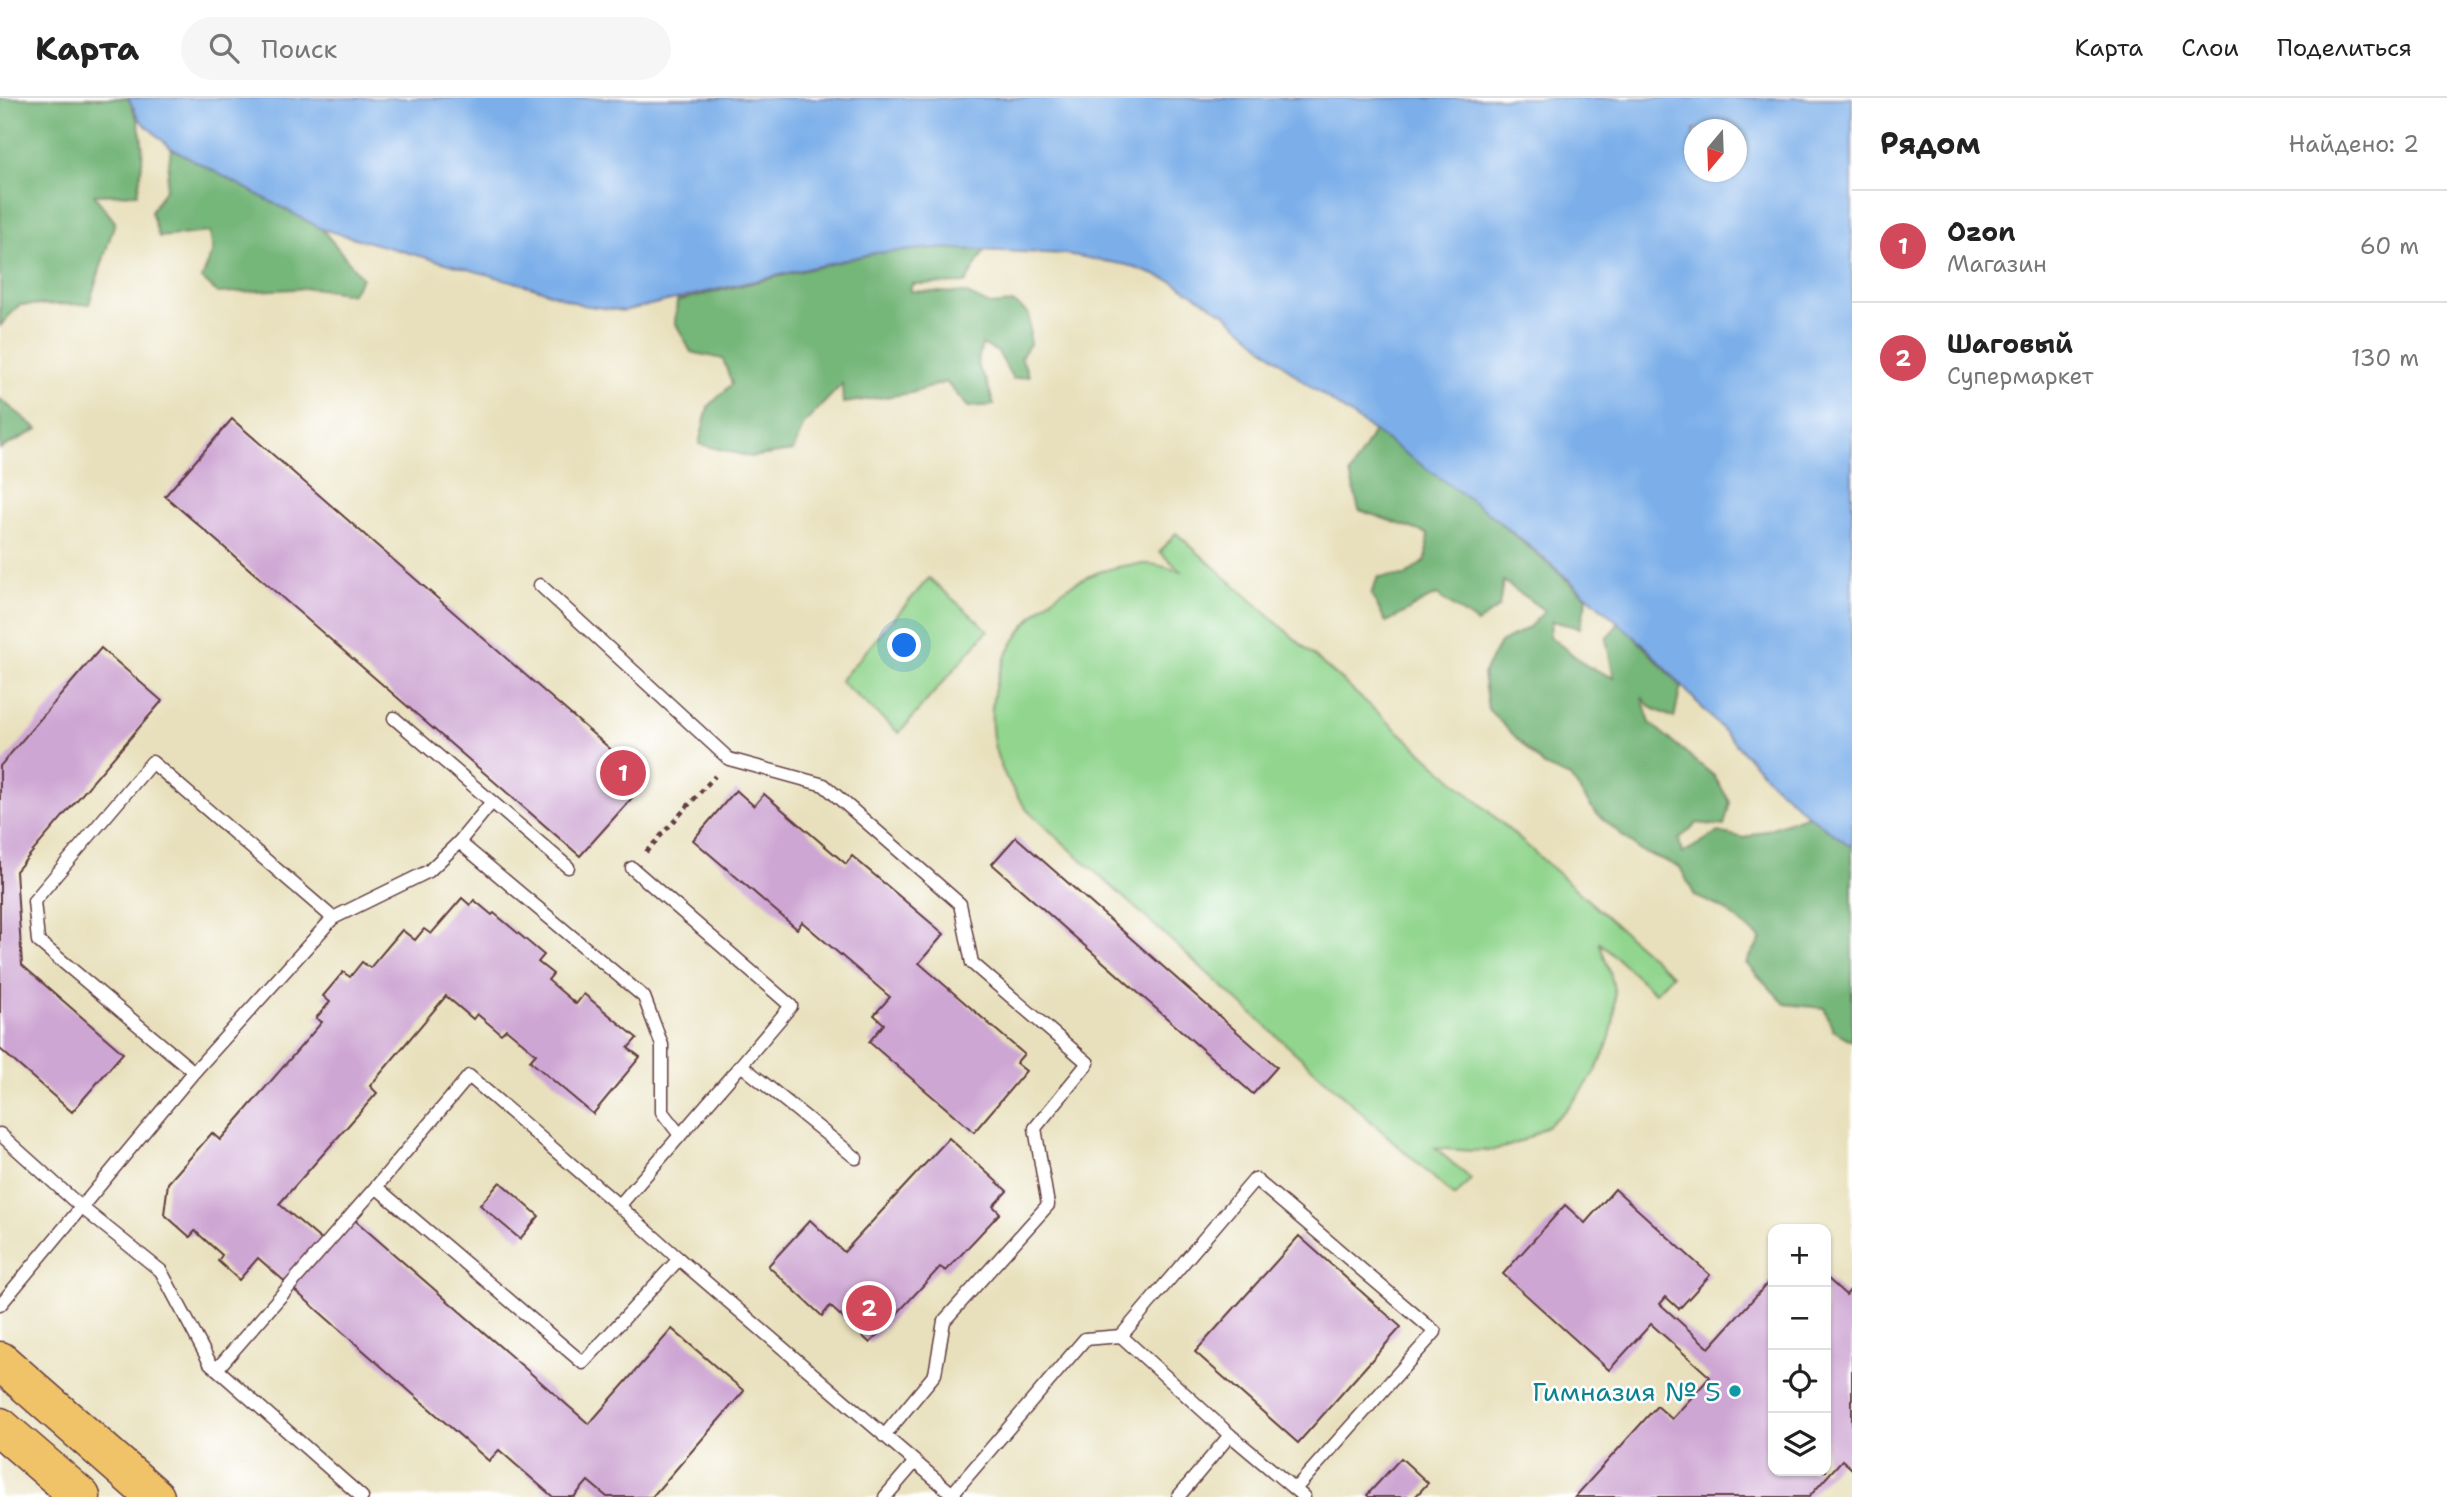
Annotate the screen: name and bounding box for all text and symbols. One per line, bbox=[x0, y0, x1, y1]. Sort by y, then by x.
search box bbox=[181, 17, 671, 80]
text: Карта bbox=[35, 26, 139, 71]
icon: search bbox=[205, 29, 243, 67]
text: Поиск bbox=[261, 31, 337, 66]
text: Карта bbox=[2075, 32, 2143, 64]
text: Слои bbox=[2181, 32, 2239, 64]
text: Поделиться bbox=[2277, 32, 2412, 64]
north arrow bbox=[1684, 119, 1747, 182]
text: Рядом bbox=[1880, 123, 1980, 164]
text: Найдено: 2 bbox=[2289, 129, 2419, 159]
text: Ozon bbox=[1947, 214, 2016, 249]
text: 1 bbox=[1898, 231, 1908, 261]
text: 60 m bbox=[2360, 231, 2419, 261]
text: Магазин bbox=[1947, 249, 2047, 279]
text: Шаговый bbox=[1947, 326, 2073, 361]
text: 2 bbox=[1895, 343, 1911, 373]
text: 130 m bbox=[2351, 343, 2419, 373]
text: Супермаркет bbox=[1947, 361, 2094, 391]
your location bbox=[887, 628, 921, 662]
pin: 1 bbox=[600, 747, 646, 799]
map controls bbox=[1768, 1224, 1831, 1476]
button: + bbox=[1768, 1224, 1831, 1287]
pin: 2 bbox=[846, 1282, 892, 1334]
button: − bbox=[1768, 1287, 1831, 1350]
button: locate bbox=[1768, 1350, 1831, 1413]
place label: Гимназия № 5 bbox=[1532, 1374, 1721, 1409]
marker: Гимназия № 5 bbox=[1727, 1383, 1743, 1399]
button: layers bbox=[1768, 1413, 1831, 1476]

